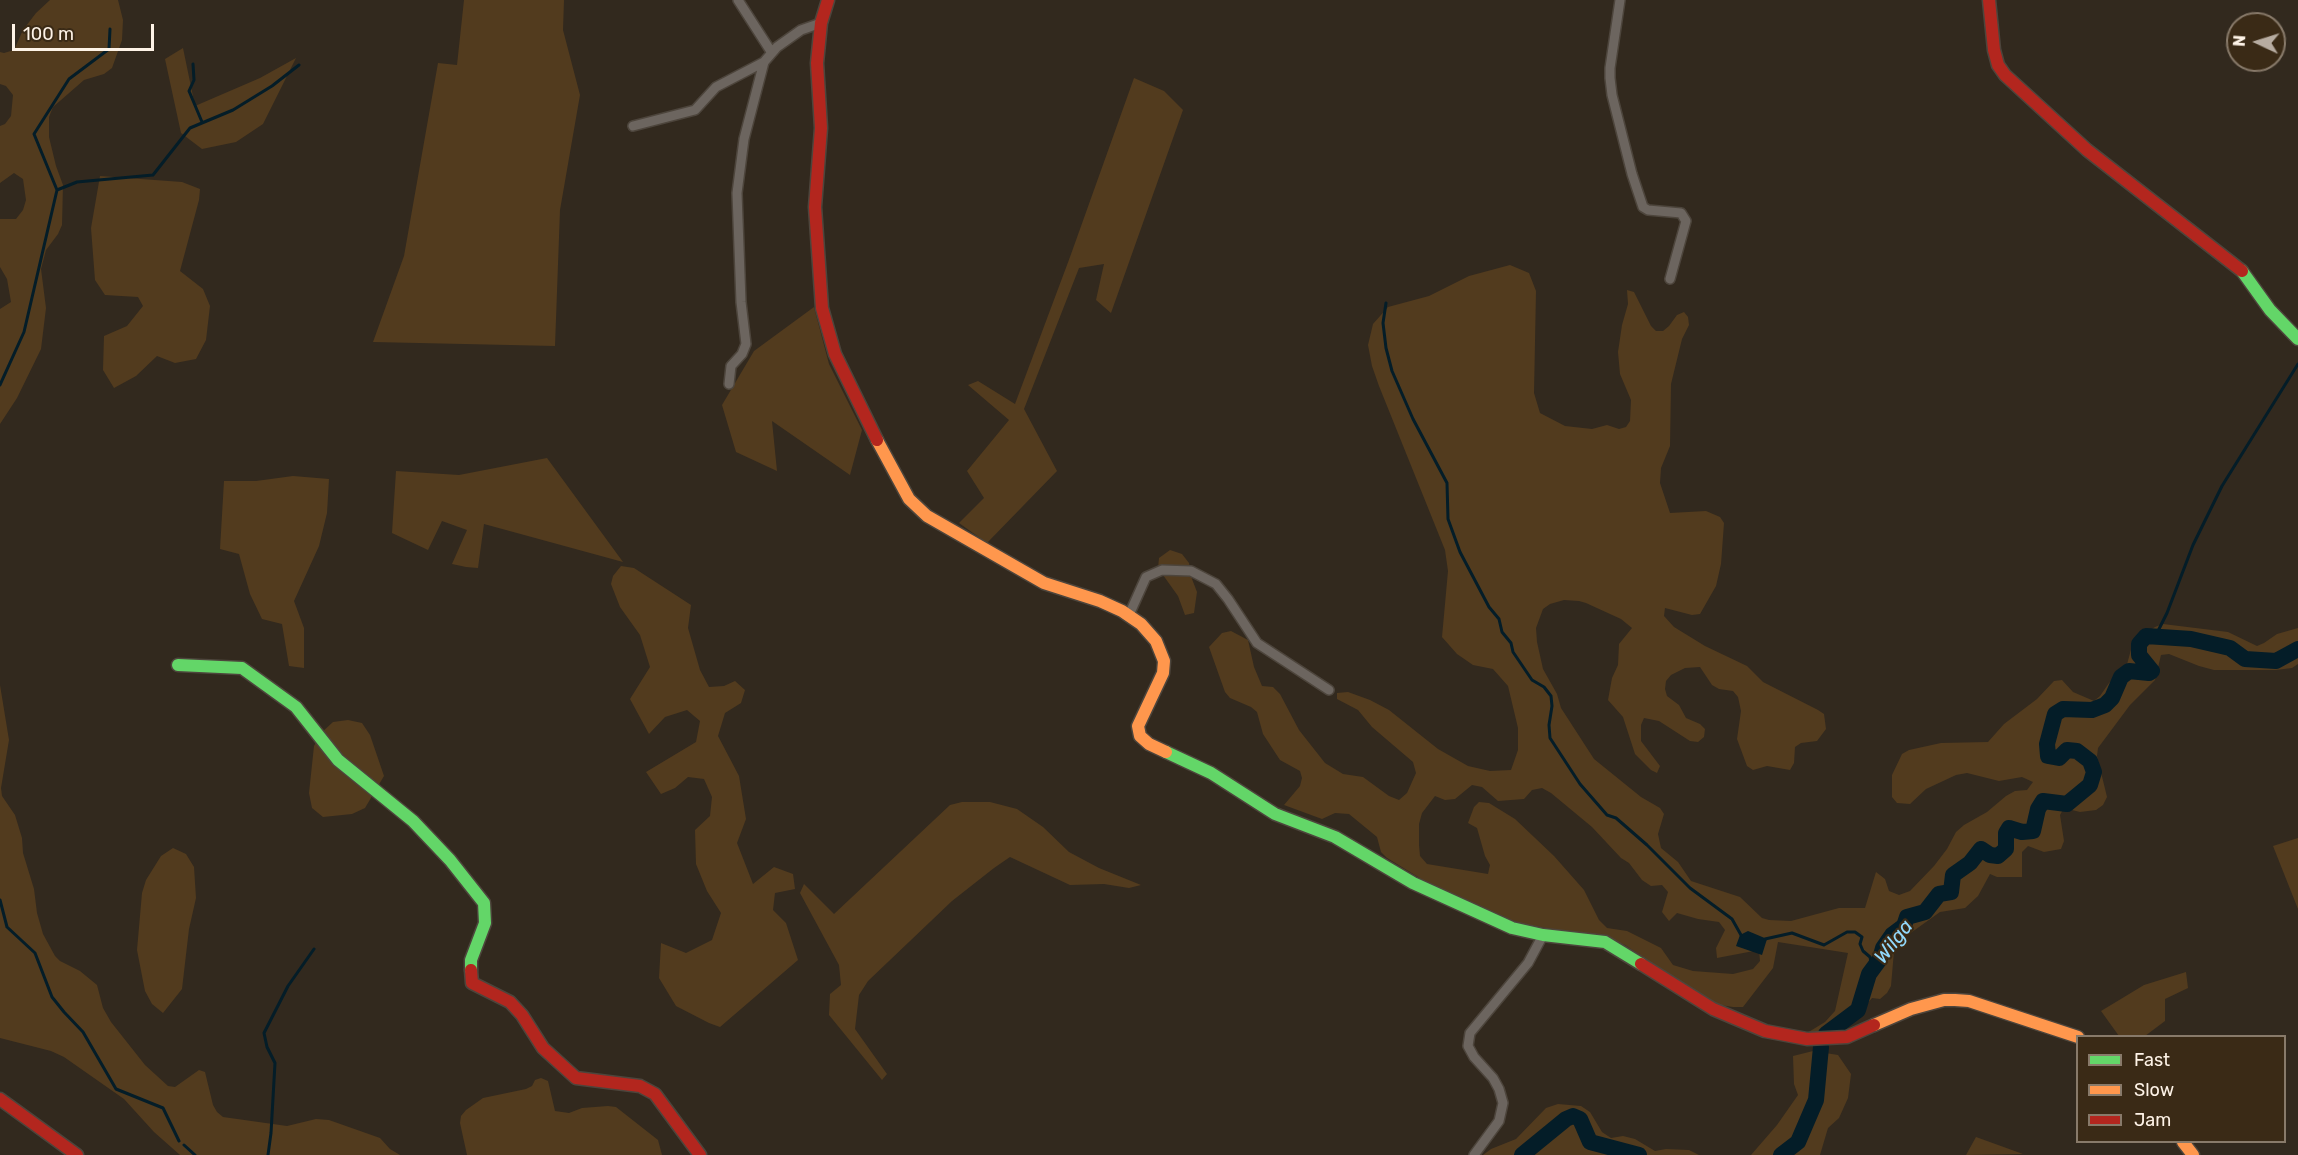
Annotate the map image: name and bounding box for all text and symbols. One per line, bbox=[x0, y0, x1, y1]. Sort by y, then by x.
scale bar bbox=[15, 12, 158, 50]
north arrow bbox=[2226, 12, 2286, 72]
text: 100 m bbox=[23, 23, 74, 45]
text: N bbox=[2230, 34, 2249, 47]
water label: Wilga bbox=[1869, 915, 1919, 969]
legend bbox=[2076, 1035, 2286, 1143]
text: Fast bbox=[2134, 1049, 2170, 1071]
text: Slow bbox=[2134, 1079, 2174, 1101]
text: Jam bbox=[2134, 1109, 2171, 1131]

